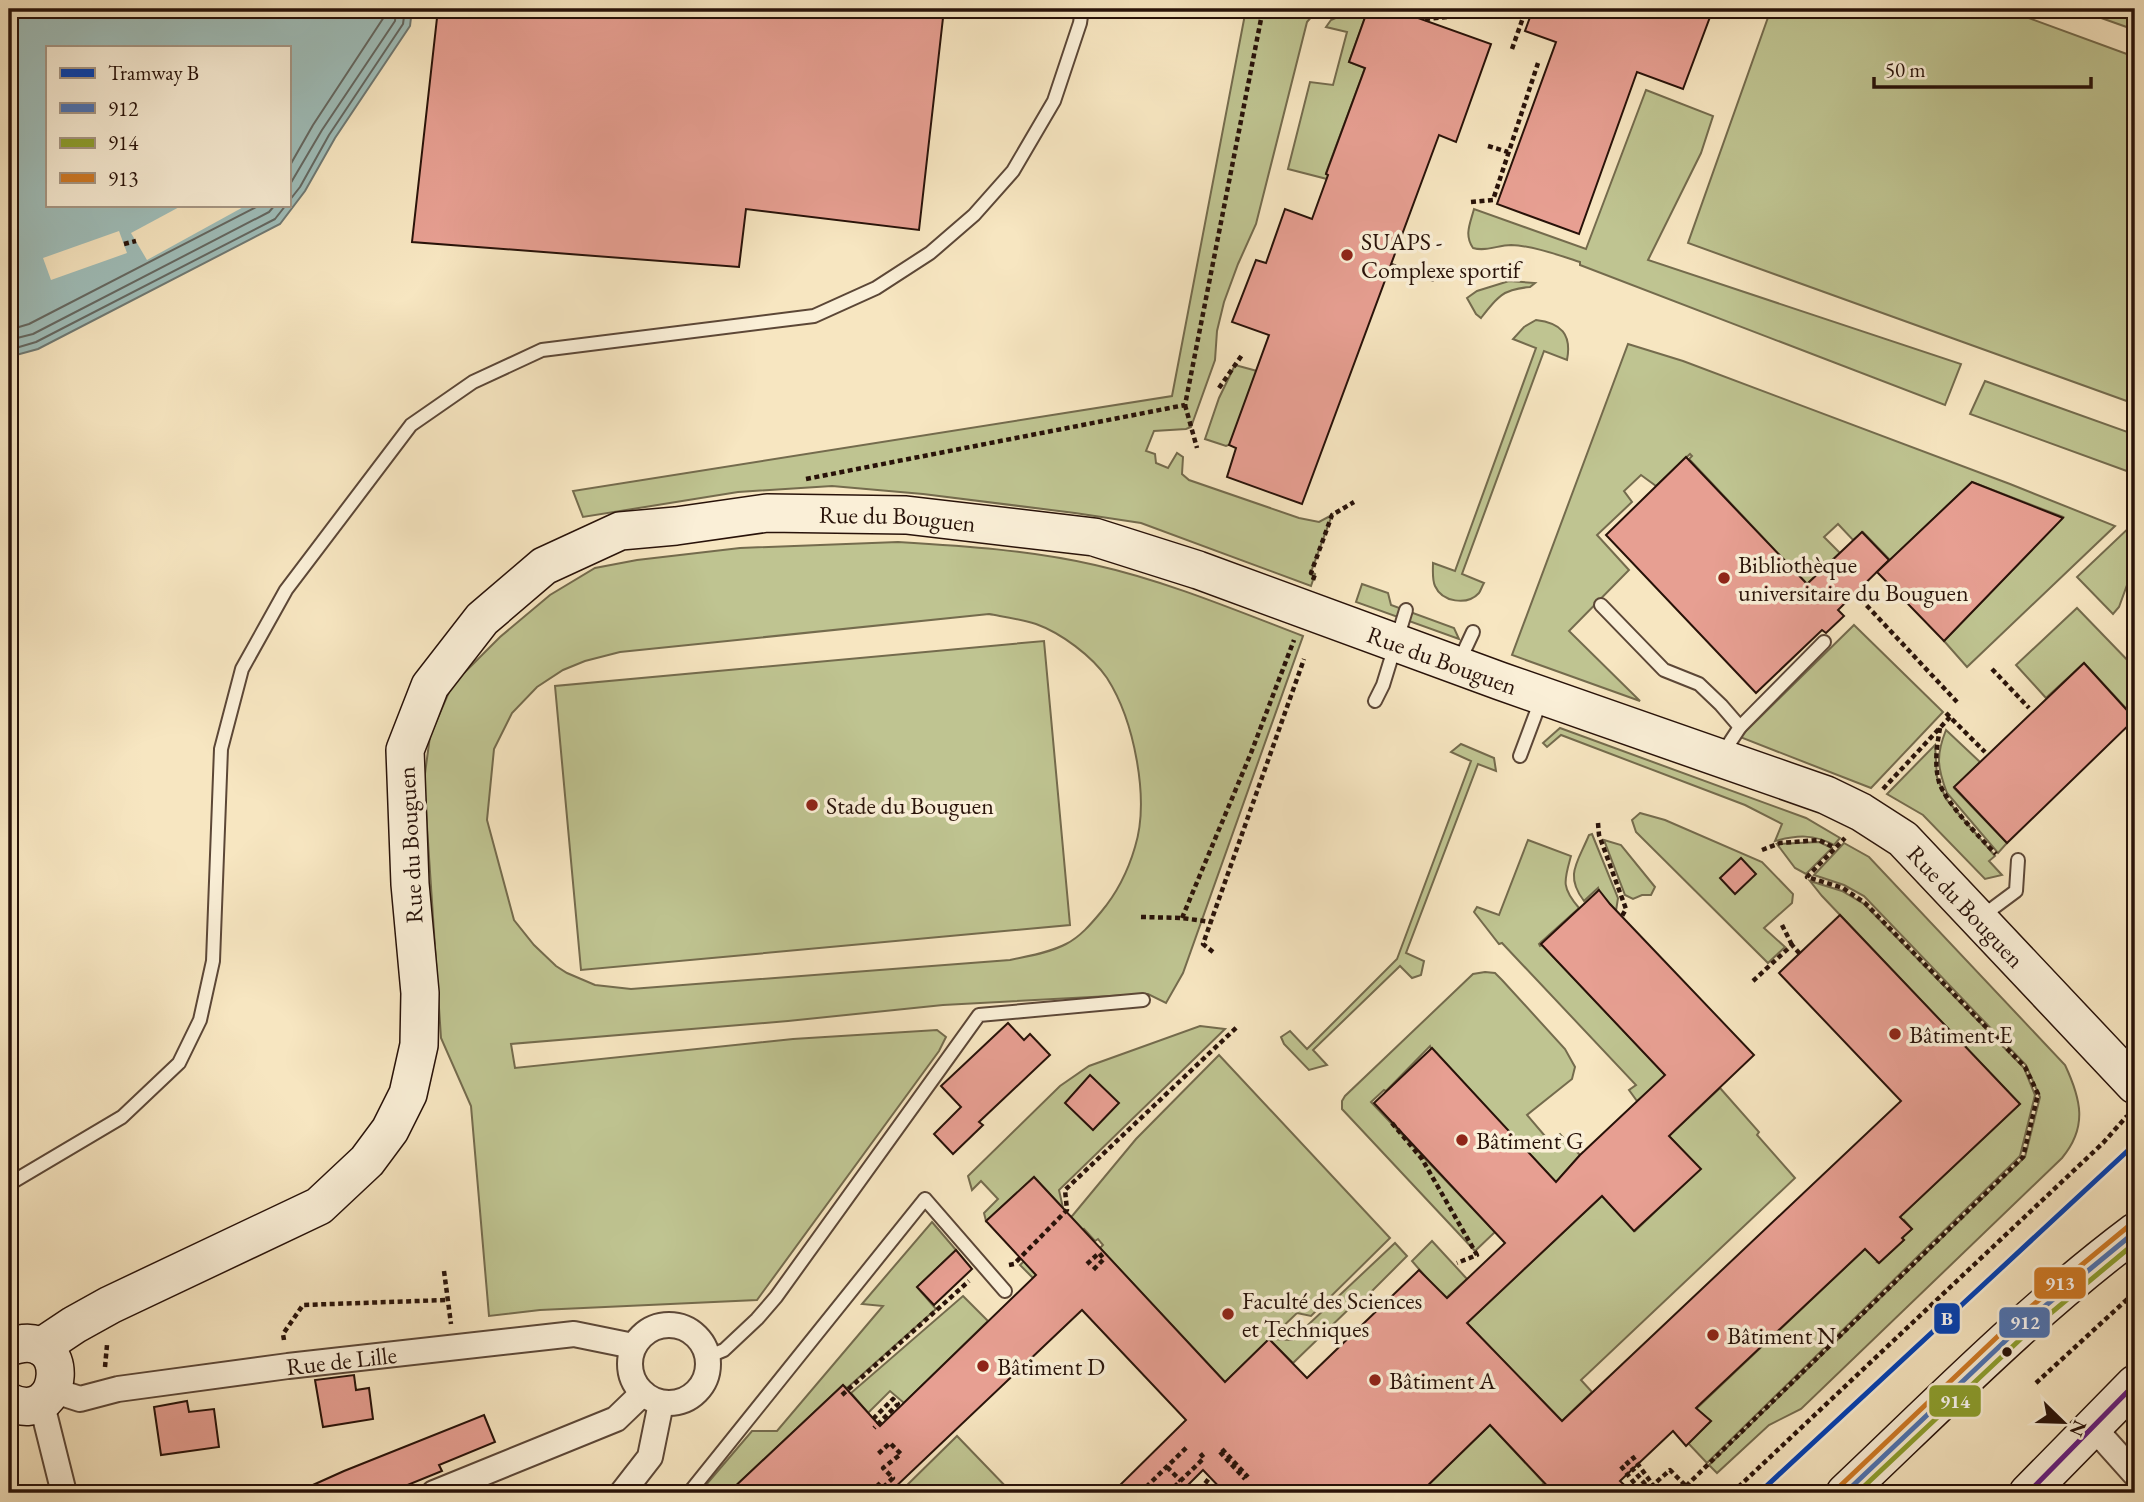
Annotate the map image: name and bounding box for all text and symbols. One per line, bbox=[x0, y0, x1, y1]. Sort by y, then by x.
legend bbox=[46, 46, 290, 206]
scale bar bbox=[1874, 46, 2092, 90]
text: 50 m bbox=[1885, 56, 1926, 83]
text: Tramway B bbox=[108, 59, 199, 86]
text: 912 bbox=[108, 95, 138, 122]
text: 914 bbox=[108, 129, 139, 156]
text: 913 bbox=[108, 165, 138, 192]
place label: SUAPS - Complexe sportif bbox=[1361, 226, 1524, 285]
marker: SUAPS - Complexe sportif bbox=[1339, 247, 1355, 263]
street label: Rue du Bouguen bbox=[819, 498, 978, 539]
place label: Bibliothèque universitaire du Bouguen bbox=[1738, 549, 1969, 608]
marker: Bibliothèque universitaire du Bouguen bbox=[1716, 570, 1732, 586]
street label: Rue du Bouguen bbox=[1363, 618, 1522, 701]
street label: Rue du Bouguen bbox=[390, 765, 430, 924]
place label: Stade du Bouguen bbox=[826, 790, 994, 821]
marker: Stade du Bouguen bbox=[804, 797, 820, 813]
street label: Rue du Bouguen bbox=[1901, 838, 2032, 974]
place label: Bâtiment E bbox=[1909, 1019, 2013, 1050]
marker: Bâtiment E bbox=[1887, 1026, 1903, 1042]
place label: Bâtiment G bbox=[1476, 1125, 1584, 1156]
marker: Bâtiment G bbox=[1454, 1132, 1470, 1148]
line badge: 913 bbox=[2033, 1266, 2087, 1300]
text: 913 bbox=[2045, 1271, 2075, 1296]
place label: Faculté des Sciences et Techniques bbox=[1242, 1285, 1422, 1344]
line badge: B bbox=[1933, 1302, 1961, 1335]
marker: Faculté des Sciences et Techniques bbox=[1220, 1306, 1236, 1322]
text: B bbox=[1941, 1306, 1953, 1331]
line badge: 912 bbox=[1998, 1306, 2051, 1339]
text: 912 bbox=[2010, 1310, 2040, 1335]
place label: Bâtiment N bbox=[1727, 1320, 1836, 1351]
marker: Bâtiment N bbox=[1705, 1327, 1721, 1343]
street label: Rue de Lille bbox=[284, 1338, 398, 1382]
unlabelled marker bbox=[2000, 1345, 2014, 1359]
place label: Bâtiment D bbox=[997, 1351, 1105, 1382]
marker: Bâtiment D bbox=[975, 1358, 991, 1374]
place label: Bâtiment A bbox=[1389, 1365, 1496, 1396]
marker: Bâtiment A bbox=[1367, 1372, 1383, 1388]
line badge: 914 bbox=[1928, 1384, 1982, 1418]
north arrow bbox=[2028, 1386, 2098, 1456]
text: 914 bbox=[1940, 1389, 1971, 1414]
text: N bbox=[2063, 1416, 2093, 1441]

